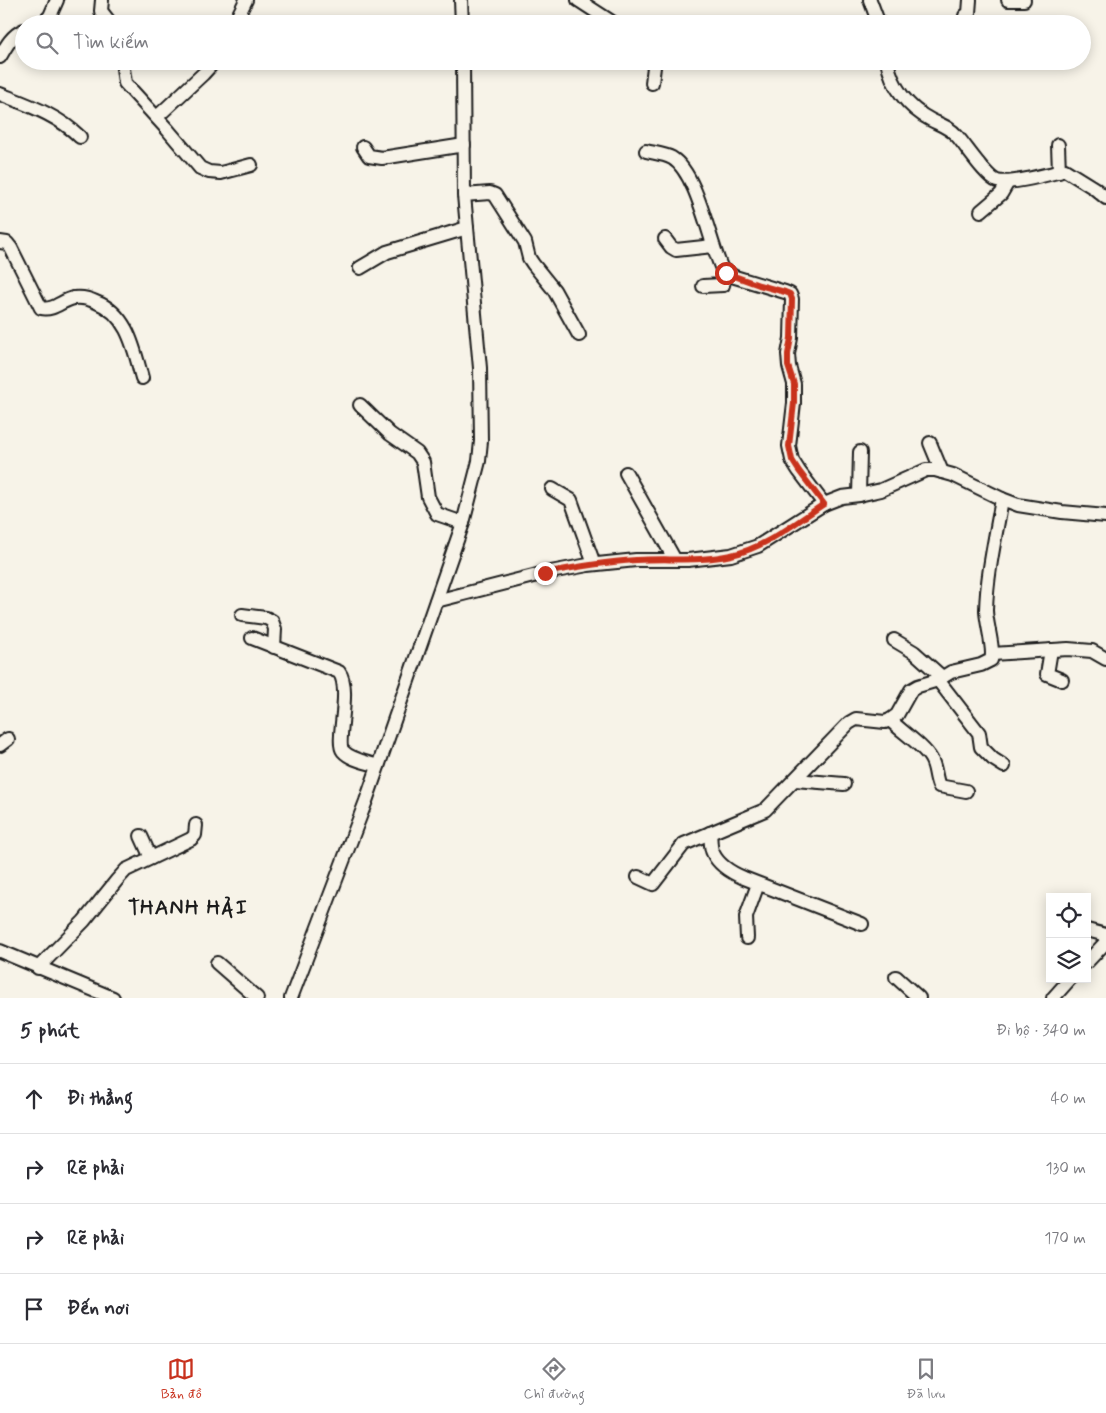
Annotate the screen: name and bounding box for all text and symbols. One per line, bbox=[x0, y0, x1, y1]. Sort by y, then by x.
search box bbox=[15, 15, 1091, 70]
icon: search bbox=[33, 29, 61, 57]
text: Tìm kiếm bbox=[73, 30, 149, 55]
route start bbox=[715, 262, 738, 285]
route end bbox=[534, 562, 557, 585]
map controls bbox=[1046, 893, 1091, 983]
button: locate bbox=[1046, 893, 1091, 938]
district label: THANH HẢI bbox=[128, 894, 248, 922]
button: layers bbox=[1046, 938, 1091, 983]
text: 5 phút bbox=[20, 1017, 80, 1045]
text: Đi bộ · 340 m bbox=[996, 1020, 1086, 1041]
icon: ahead bbox=[20, 1085, 48, 1113]
text: Đi thẳng bbox=[67, 1086, 133, 1111]
text: 40 m bbox=[1050, 1088, 1086, 1109]
icon: right bbox=[20, 1155, 48, 1183]
text: Rẽ phải bbox=[67, 1156, 124, 1181]
text: 130 m bbox=[1045, 1158, 1086, 1179]
icon: right bbox=[20, 1225, 48, 1253]
text: Rẽ phải bbox=[67, 1226, 124, 1251]
text: 170 m bbox=[1044, 1228, 1086, 1249]
icon: arrive bbox=[20, 1295, 48, 1323]
text: Đến nơi bbox=[67, 1296, 129, 1321]
tab: Bản đồ bbox=[161, 1355, 202, 1403]
tab: Chỉ đường bbox=[523, 1355, 585, 1403]
tab: Đã lưu bbox=[907, 1355, 945, 1403]

